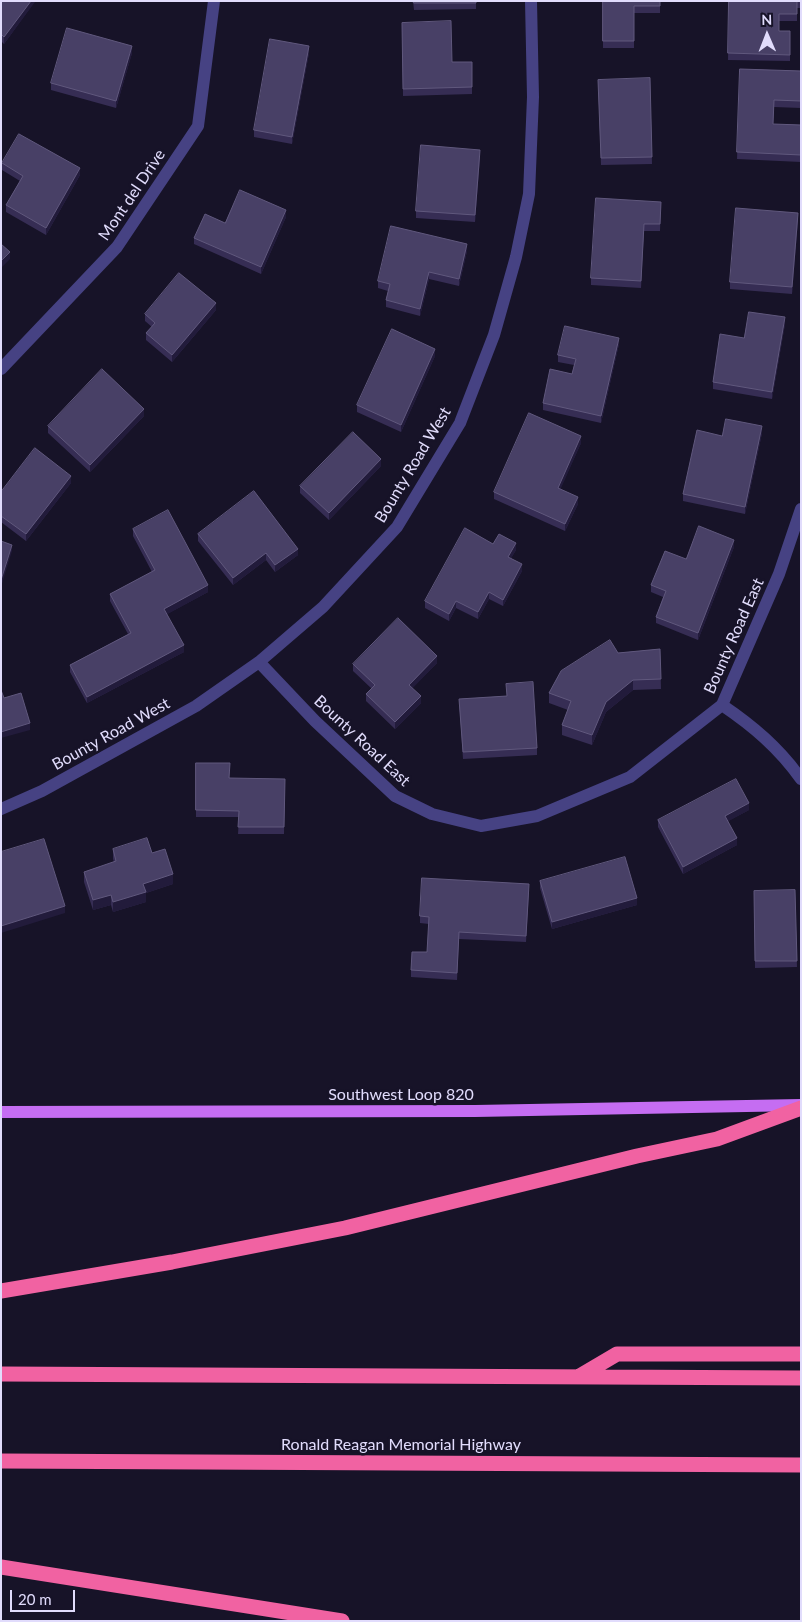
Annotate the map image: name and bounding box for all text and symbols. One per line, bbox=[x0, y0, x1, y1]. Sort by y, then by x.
north arrow bbox=[742, 10, 792, 60]
text: N bbox=[761, 11, 772, 28]
street label: Mont del Drive bbox=[94, 146, 170, 244]
street label: Bounty Road West bbox=[371, 404, 455, 526]
street label: Bounty Road East bbox=[700, 575, 768, 697]
street label: Bounty Road East bbox=[310, 692, 414, 790]
street label: Bounty Road West bbox=[49, 694, 173, 774]
street label: Southwest Loop 820 bbox=[328, 1085, 474, 1105]
street label: Ronald Reagan Memorial Highway bbox=[281, 1435, 521, 1455]
scale bar bbox=[12, 1580, 78, 1612]
text: 20 m bbox=[18, 1590, 52, 1608]

